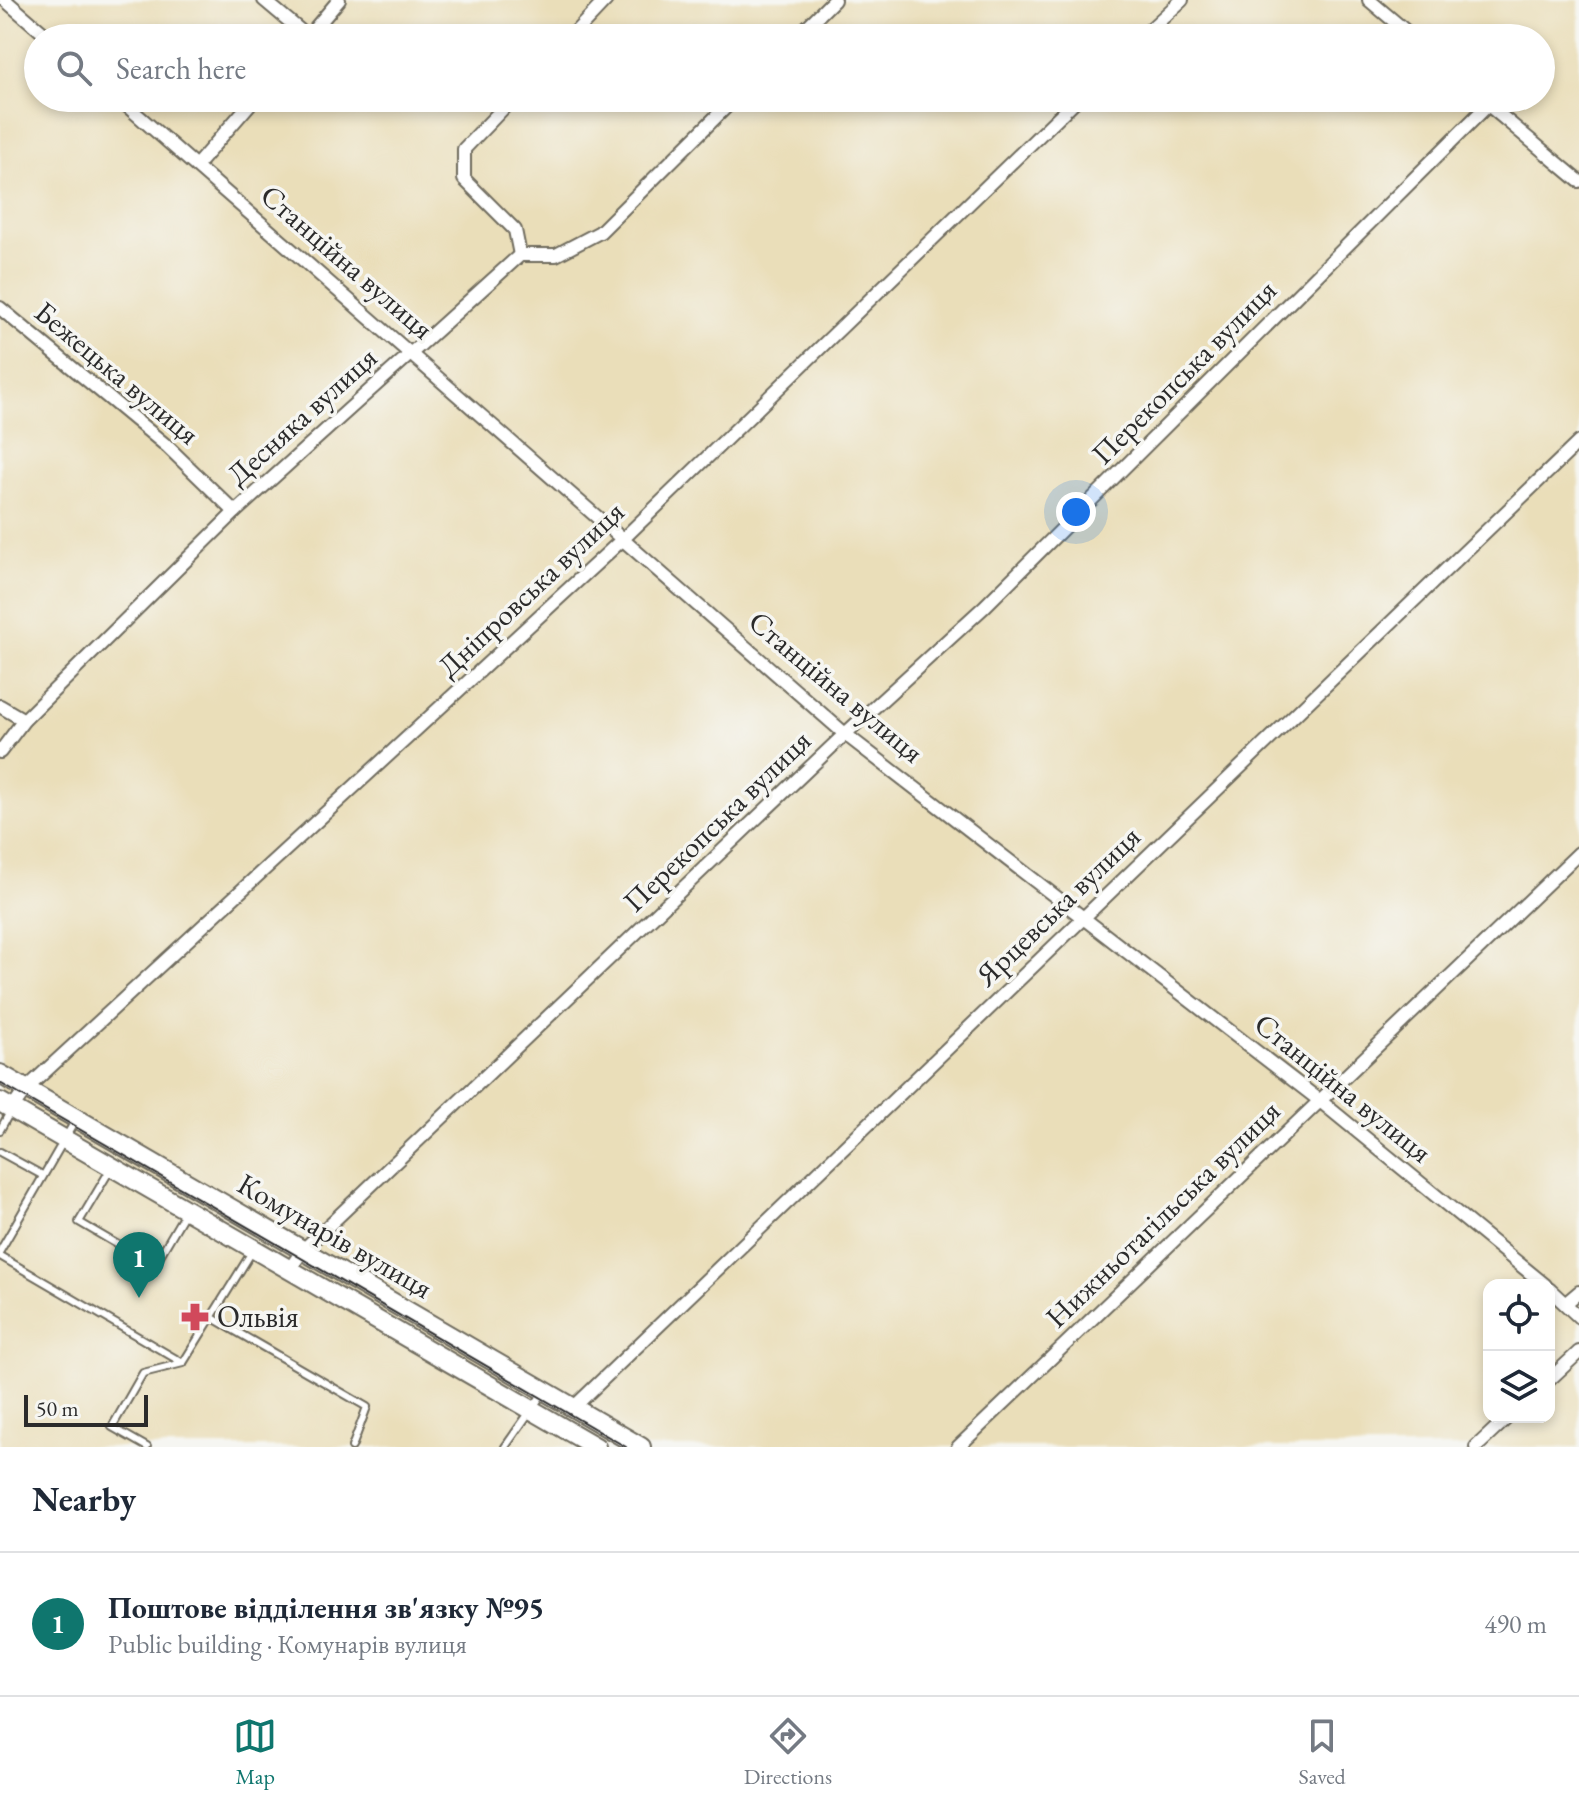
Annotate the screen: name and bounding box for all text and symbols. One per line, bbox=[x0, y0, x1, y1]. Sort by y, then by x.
search box bbox=[24, 24, 1555, 112]
icon: search bbox=[52, 46, 96, 90]
text: Search here bbox=[116, 49, 246, 88]
street label: Станційна вулиця bbox=[253, 176, 442, 348]
street label: Перекопська вулиця bbox=[1083, 271, 1285, 473]
street label: Бежецька вулиця bbox=[27, 292, 208, 453]
street label: Десняка вулиця bbox=[218, 338, 385, 493]
street label: Дніпровська вулиця bbox=[429, 492, 632, 685]
your location bbox=[1056, 492, 1096, 532]
street label: Станційна вулиця bbox=[741, 602, 932, 771]
street label: Перекопська вулиця bbox=[614, 721, 819, 920]
street label: Ярцевська вулиця bbox=[966, 817, 1148, 995]
street label: Станційна вулиця bbox=[1247, 1004, 1440, 1171]
street label: Нижньотагільська вулиця bbox=[1037, 1091, 1288, 1336]
street label: Комунарів вулиця bbox=[231, 1164, 440, 1307]
pin: 1 bbox=[113, 1232, 165, 1298]
map controls bbox=[1483, 1279, 1555, 1423]
button: locate bbox=[1483, 1279, 1555, 1351]
place label: Ольвія bbox=[217, 1297, 299, 1336]
pharmacy icon: Ольвія bbox=[180, 1302, 210, 1332]
button: layers bbox=[1483, 1351, 1555, 1423]
scale bar bbox=[24, 1391, 148, 1427]
text: 50 m bbox=[36, 1394, 79, 1423]
text: Nearby bbox=[32, 1477, 136, 1521]
text: Поштове відділення зв'язку №95 bbox=[108, 1588, 544, 1627]
text: 1 bbox=[51, 1607, 65, 1641]
text: 490 m bbox=[1484, 1607, 1547, 1641]
text: Public building · Комунарів вулиця bbox=[108, 1627, 467, 1661]
tab: Map bbox=[233, 1714, 277, 1791]
tab: Directions bbox=[744, 1714, 832, 1791]
tab: Saved bbox=[1299, 1714, 1346, 1791]

